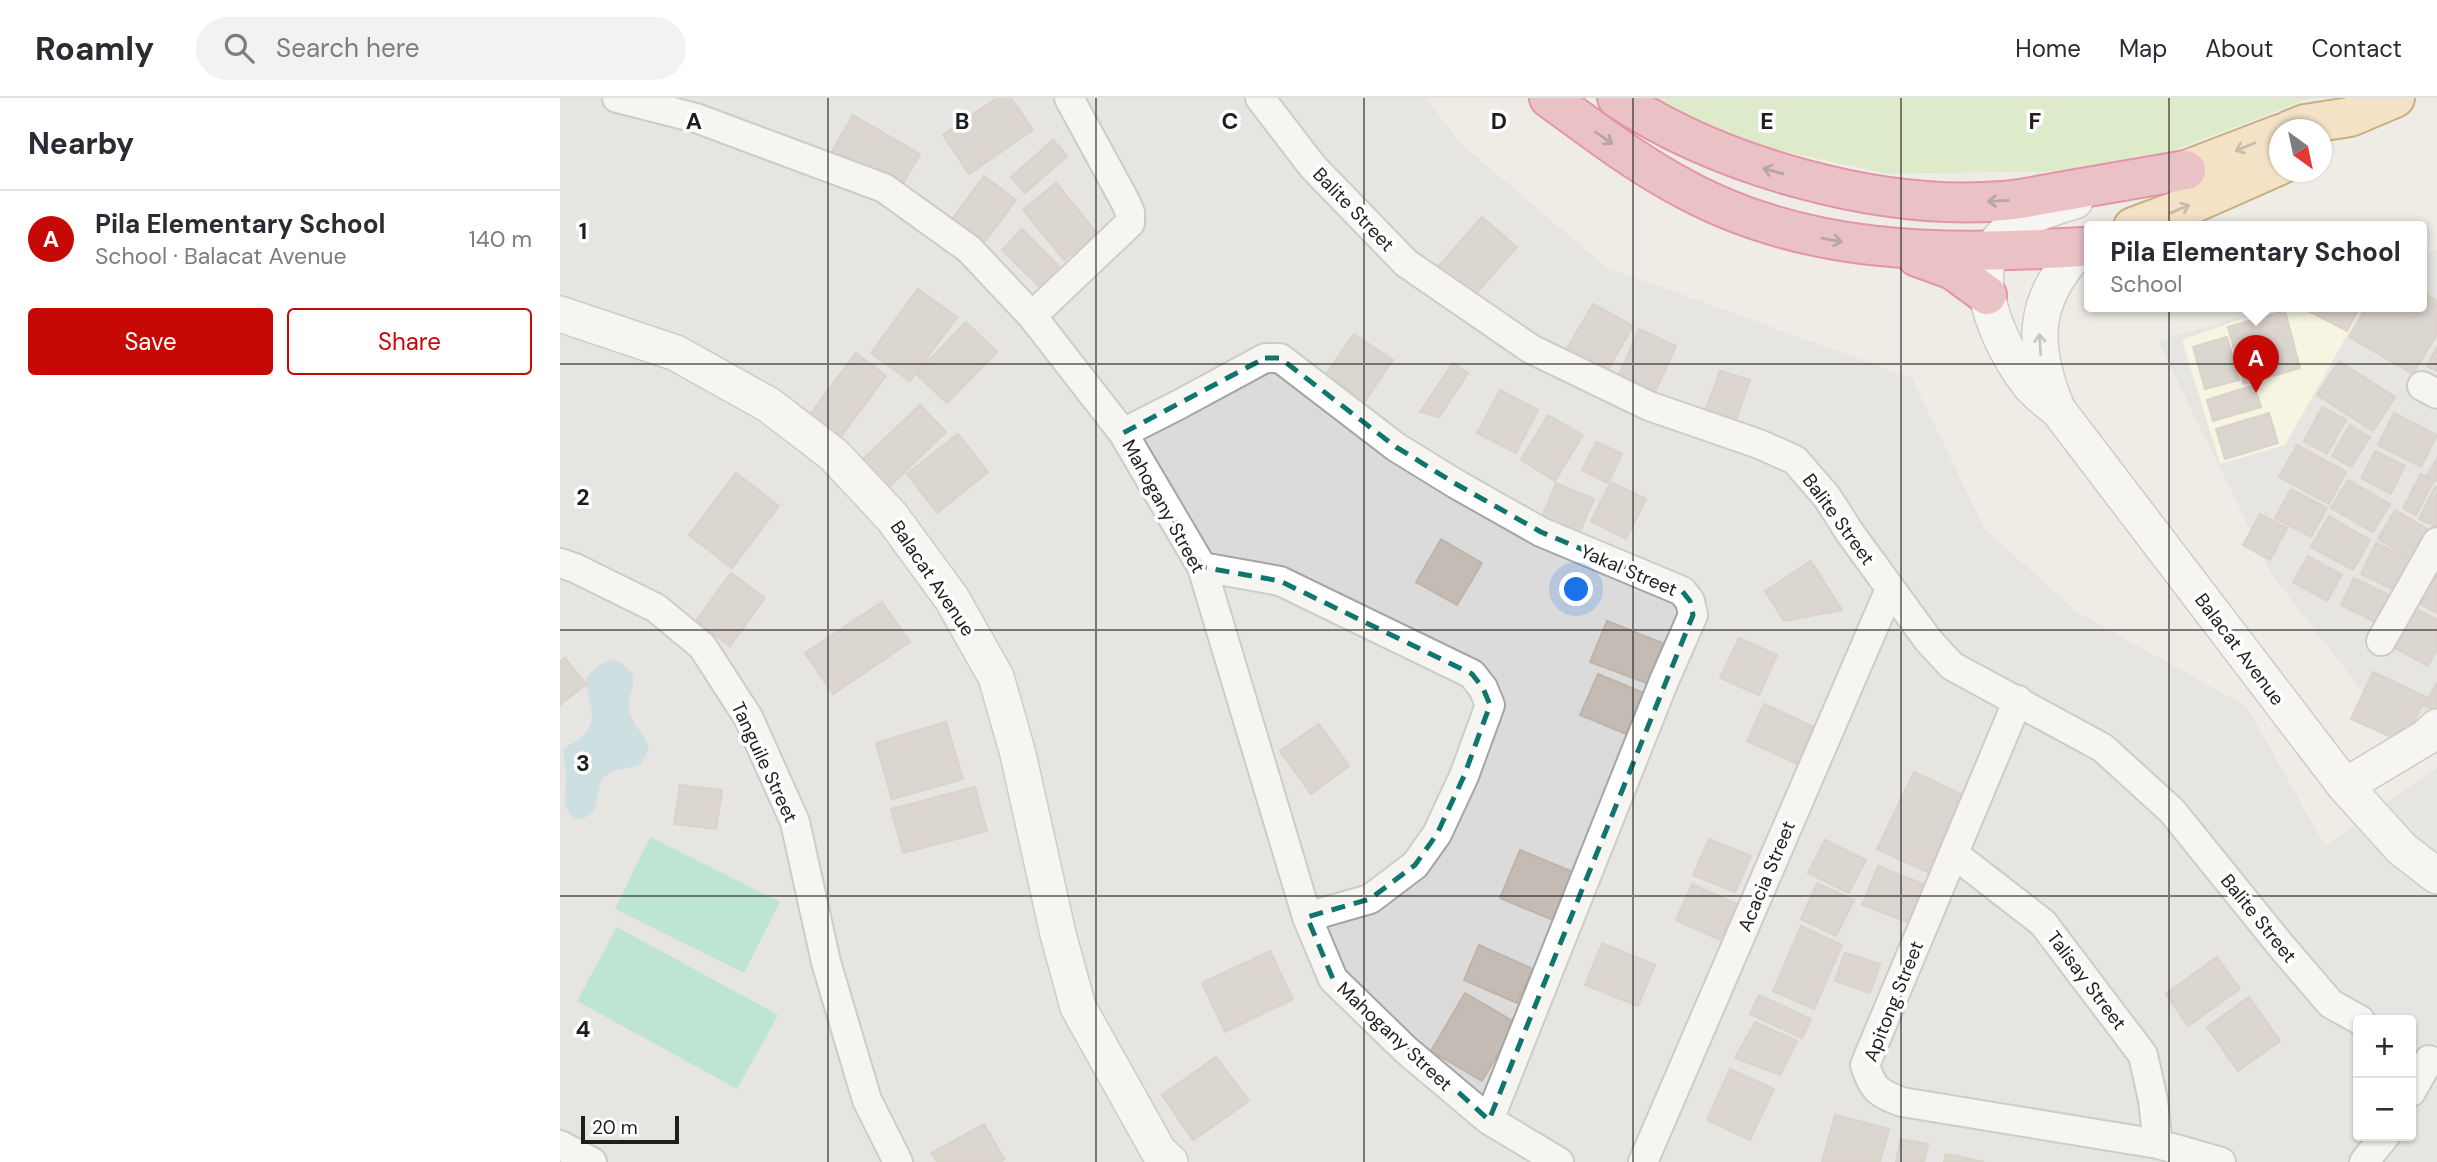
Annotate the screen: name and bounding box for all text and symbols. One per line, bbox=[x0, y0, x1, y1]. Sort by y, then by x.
search box bbox=[196, 17, 686, 80]
text: Roamly bbox=[35, 27, 154, 70]
icon: search bbox=[220, 29, 258, 67]
text: Search here bbox=[276, 31, 420, 65]
text: Home bbox=[2015, 33, 2081, 64]
text: Map bbox=[2119, 33, 2167, 64]
text: About bbox=[2205, 33, 2274, 64]
text: Contact bbox=[2312, 33, 2402, 64]
text: A bbox=[686, 106, 702, 136]
text: B bbox=[955, 106, 969, 136]
text: C bbox=[1222, 106, 1238, 136]
text: D bbox=[1491, 106, 1507, 136]
text: E bbox=[1760, 106, 1774, 136]
text: F bbox=[2029, 106, 2042, 136]
north arrow bbox=[2269, 119, 2332, 182]
text: Nearby bbox=[28, 124, 134, 163]
one-way arrow bbox=[1594, 131, 1613, 145]
one-way arrow bbox=[2235, 142, 2257, 155]
street label: Balite Street bbox=[1307, 162, 1400, 257]
one-way arrow bbox=[1763, 163, 1785, 176]
one-way arrow bbox=[1987, 194, 2010, 207]
one-way arrow bbox=[2168, 202, 2190, 215]
text: Pila Elementary School bbox=[95, 207, 385, 241]
text: 1 bbox=[579, 216, 587, 246]
popup bbox=[2084, 221, 2427, 312]
text: A bbox=[43, 224, 59, 254]
text: 140 m bbox=[469, 224, 532, 254]
one-way arrow bbox=[1820, 233, 1843, 247]
text: Pila Elementary School bbox=[2110, 235, 2401, 269]
text: School · Balacat Avenue bbox=[95, 241, 347, 271]
text: School bbox=[2110, 269, 2182, 299]
button: Save bbox=[28, 308, 273, 375]
button: Share bbox=[287, 308, 532, 375]
one-way arrow bbox=[2033, 333, 2046, 356]
pin: A bbox=[2233, 335, 2279, 393]
street label: Mahogany Street bbox=[1116, 435, 1211, 578]
street label: Balite Street bbox=[1797, 468, 1880, 570]
text: 2 bbox=[576, 482, 590, 512]
street label: Balacat Avenue bbox=[885, 516, 981, 641]
street label: Yakal Street bbox=[1577, 539, 1681, 602]
your location bbox=[1559, 572, 1593, 606]
street label: Balacat Avenue bbox=[2189, 588, 2290, 710]
street label: Tanguile Street bbox=[726, 698, 803, 827]
text: 3 bbox=[576, 748, 590, 778]
street label: Acacia Street bbox=[1732, 817, 1801, 935]
street label: Balite Street bbox=[2215, 869, 2302, 968]
street label: Talisay Street bbox=[2041, 926, 2132, 1035]
street label: Apitong Street bbox=[1858, 937, 1929, 1065]
street label: Mahogany Street bbox=[1332, 976, 1458, 1096]
text: 4 bbox=[576, 1014, 591, 1044]
map controls bbox=[2353, 1015, 2416, 1141]
button: + bbox=[2353, 1015, 2416, 1078]
button: − bbox=[2353, 1078, 2416, 1141]
scale bar bbox=[581, 1113, 679, 1145]
text: 20 m bbox=[592, 1115, 638, 1140]

